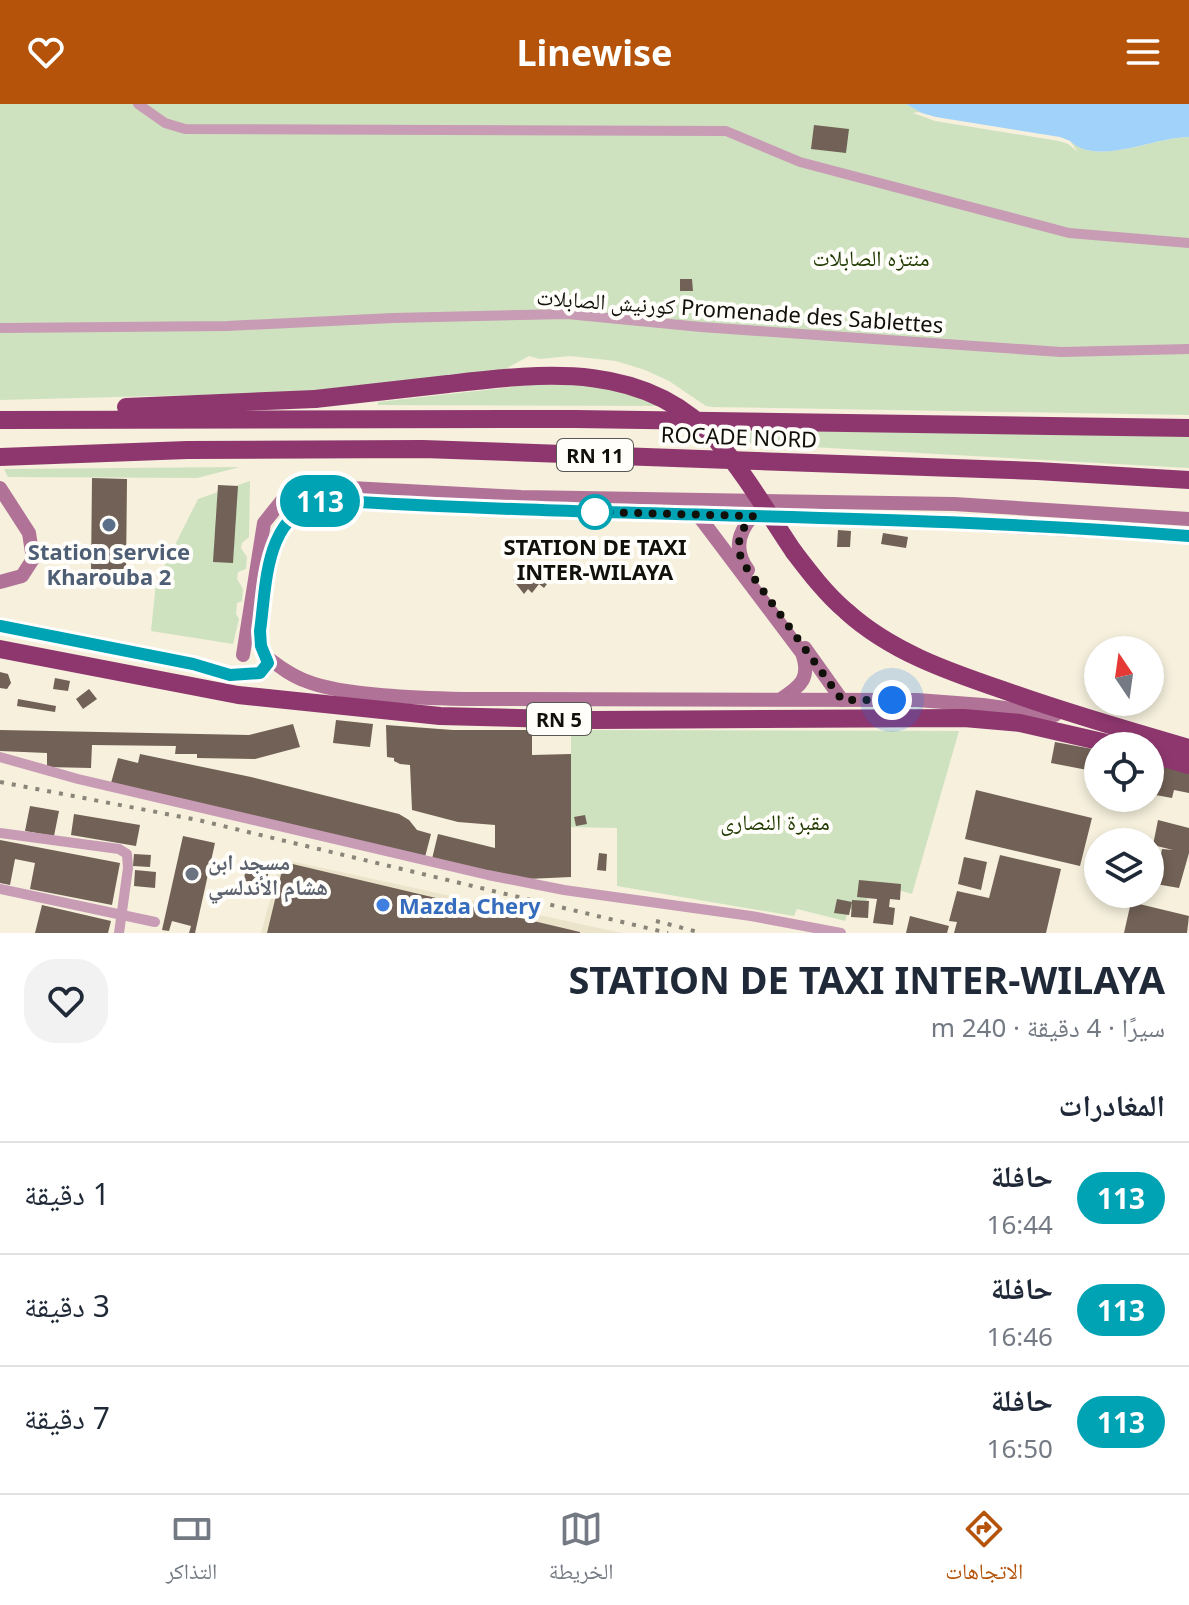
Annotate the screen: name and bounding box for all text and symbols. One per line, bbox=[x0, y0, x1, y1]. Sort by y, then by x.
text: Linewise bbox=[516, 28, 673, 77]
icon: heart bbox=[24, 30, 68, 74]
icon: menu bbox=[1121, 30, 1165, 74]
park label: منتزه الصابلات bbox=[813, 242, 930, 272]
street label: كورنيش الصابلات Promenade des Sablettes bbox=[536, 281, 944, 339]
street label: ROCADE NORD bbox=[660, 418, 818, 454]
road number: RN 11 bbox=[557, 439, 633, 471]
line badge: 113 bbox=[274, 475, 366, 527]
text: 113 bbox=[296, 482, 344, 520]
marker: STATION DE TAXI INTER-WILAYA bbox=[578, 495, 612, 529]
marker: Station service Kharouba 2 bbox=[100, 516, 118, 534]
place label: STATION DE TAXI INTER-WILAYA bbox=[503, 531, 687, 586]
place label: Station service Kharouba 2 bbox=[28, 536, 190, 591]
north arrow bbox=[1084, 636, 1164, 716]
map controls bbox=[1084, 636, 1164, 908]
your location bbox=[872, 680, 912, 720]
road number: RN 5 bbox=[527, 703, 591, 735]
button: locate bbox=[1084, 732, 1164, 812]
park label: مقبرة النصارى bbox=[720, 806, 830, 836]
button: layers bbox=[1084, 828, 1164, 908]
place label: مسجد ابن هشام الأندلسي bbox=[208, 846, 328, 904]
marker: مسجد ابن هشام الأندلسي bbox=[183, 865, 201, 883]
place label: Mazda Chery bbox=[399, 890, 541, 920]
marker: Mazda Chery bbox=[374, 896, 392, 914]
text: STATION DE TAXI INTER-WILAYA bbox=[568, 953, 1165, 1005]
button: heart bbox=[24, 959, 108, 1043]
text: سيرًا · 4 دقيقة · 240 m bbox=[931, 1009, 1165, 1045]
text: المغادرات bbox=[1058, 1084, 1165, 1125]
text: حافلة bbox=[991, 1155, 1053, 1196]
text: 1 دقيقة bbox=[24, 1173, 110, 1214]
text: 113 bbox=[1097, 1179, 1145, 1217]
text: 16:44 bbox=[987, 1206, 1053, 1242]
text: حافلة bbox=[991, 1267, 1053, 1308]
text: 3 دقيقة bbox=[24, 1285, 110, 1326]
text: 113 bbox=[1097, 1291, 1145, 1329]
text: 16:46 bbox=[987, 1318, 1053, 1354]
text: حافلة bbox=[991, 1379, 1053, 1420]
text: 7 دقيقة bbox=[24, 1397, 110, 1438]
text: 113 bbox=[1097, 1403, 1145, 1441]
text: 16:50 bbox=[987, 1430, 1053, 1466]
tab: التذاكر bbox=[166, 1507, 217, 1593]
tab: الخريطة bbox=[549, 1507, 614, 1593]
tab: الاتجاهات bbox=[945, 1507, 1023, 1593]

